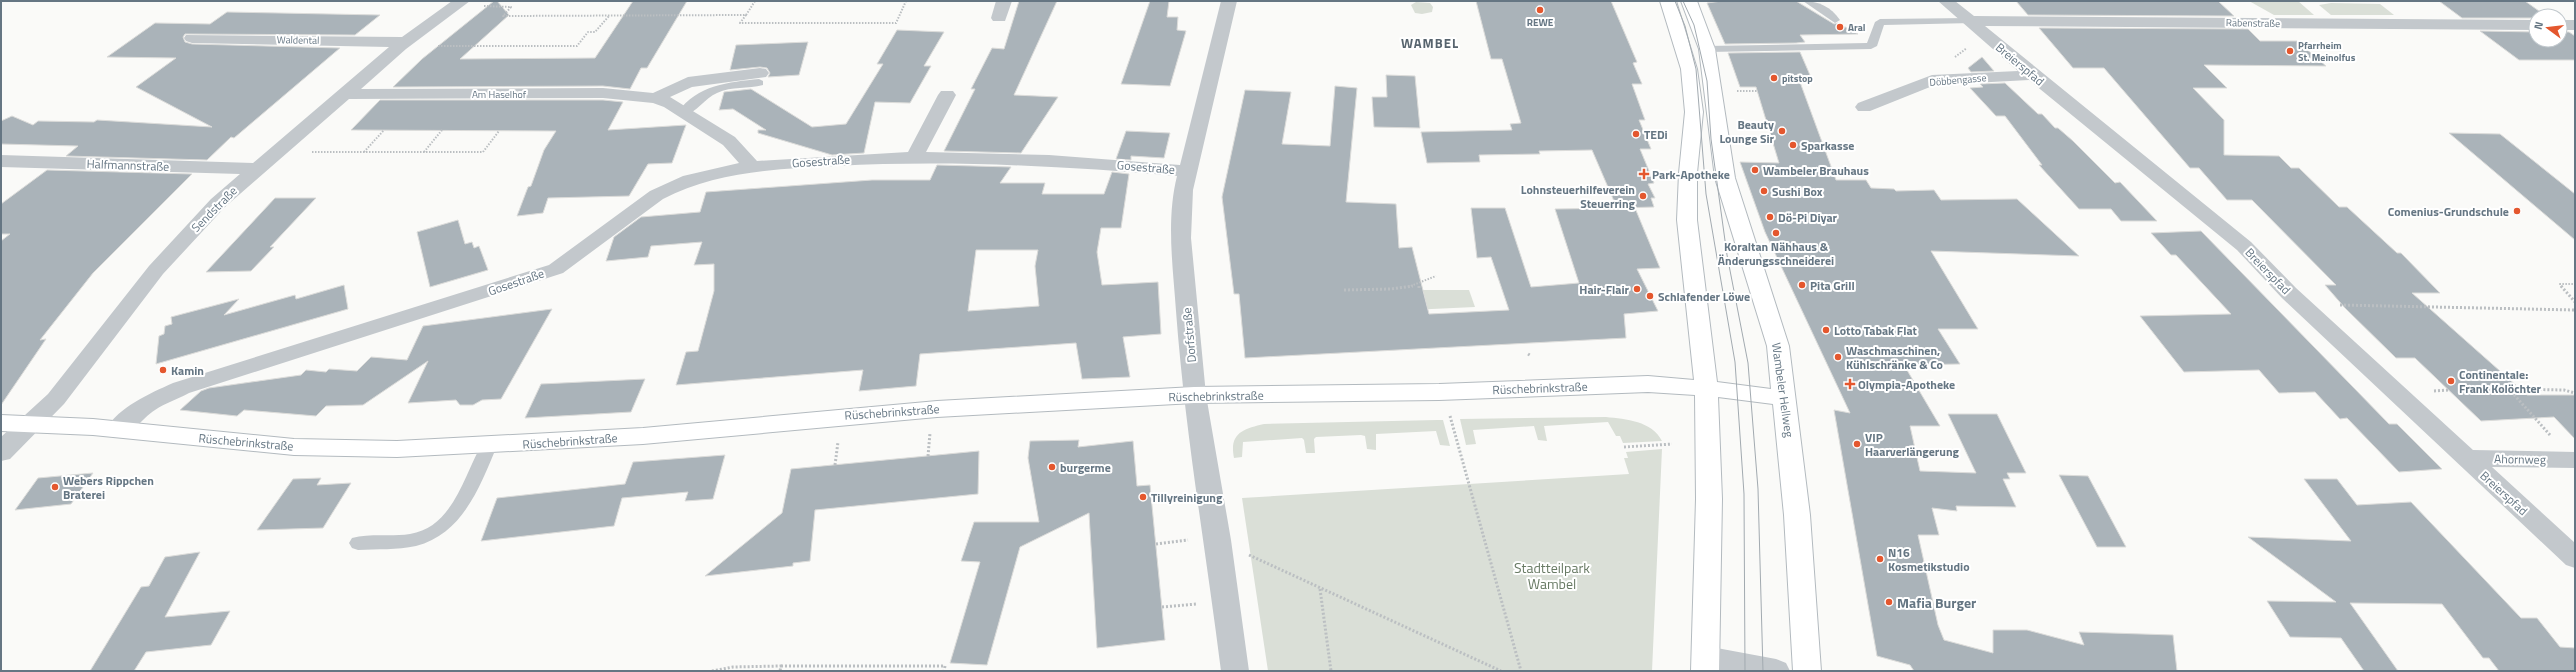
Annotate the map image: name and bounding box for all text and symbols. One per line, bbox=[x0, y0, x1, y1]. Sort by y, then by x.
marker: REWE bbox=[1535, 5, 1545, 15]
north arrow bbox=[2528, 8, 2568, 48]
place label: REWE bbox=[1527, 15, 1554, 30]
street label: Rabenstraße bbox=[2226, 15, 2280, 31]
place label: Aral bbox=[1848, 20, 1866, 35]
text: N bbox=[2530, 20, 2547, 31]
marker: Aral bbox=[1835, 22, 1845, 32]
street label: Waldental bbox=[277, 32, 319, 48]
district label: WAMBEL bbox=[1401, 33, 1459, 53]
street label: Breierspfad bbox=[1991, 38, 2049, 90]
place label: Pfarrheim St. Meinolfus bbox=[2298, 38, 2356, 65]
marker: Pfarrheim St. Meinolfus bbox=[2285, 46, 2295, 56]
street label: Döbbengasse bbox=[1929, 70, 1987, 90]
place label: pitstop bbox=[1782, 71, 1813, 86]
marker: pitstop bbox=[1769, 73, 1779, 83]
street label: Am Haselhof bbox=[472, 87, 527, 102]
place label: Beauty Lounge Sir bbox=[1719, 115, 1775, 148]
place label: TEDi bbox=[1644, 125, 1668, 144]
marker: Beauty Lounge Sir bbox=[1777, 126, 1787, 136]
marker: TEDi bbox=[1631, 129, 1641, 139]
place label: Sparkasse bbox=[1801, 136, 1854, 155]
marker: Sparkasse bbox=[1788, 140, 1798, 150]
street label: Gosestraße bbox=[791, 149, 851, 173]
street label: Halfmannstraße bbox=[86, 154, 170, 176]
street label: Gosestraße bbox=[1116, 155, 1176, 179]
place label: Wambeler Brauhaus bbox=[1763, 161, 1869, 180]
place label: Park-Apotheke bbox=[1652, 165, 1730, 184]
marker: Wambeler Brauhaus bbox=[1750, 165, 1760, 175]
marker: Park-Apotheke bbox=[1639, 169, 1649, 179]
place label: Lohnsteuerhilfeverein Steuerring bbox=[1521, 180, 1636, 213]
street label: Sendstraße bbox=[187, 182, 241, 236]
place label: Sushi Box bbox=[1772, 182, 1823, 201]
marker: Sushi Box bbox=[1759, 186, 1769, 196]
marker: Lohnsteuerhilfeverein Steuerring bbox=[1638, 191, 1648, 201]
place label: Comenius-Grundschule bbox=[2388, 202, 2509, 221]
marker: Comenius-Grundschule bbox=[2512, 206, 2522, 216]
place label: Dö-Pi Diyar bbox=[1778, 208, 1838, 227]
marker: Dö-Pi Diyar bbox=[1765, 212, 1775, 222]
marker: Koraltan Nähhaus & Änderungsschneiderei bbox=[1771, 228, 1781, 238]
place label: Koraltan Nähhaus & Änderungsschneiderei bbox=[1718, 237, 1834, 270]
street label: Breierspfad bbox=[2241, 243, 2295, 299]
street label: Gosestraße bbox=[485, 264, 547, 300]
place label: Pita Grill bbox=[1810, 276, 1855, 295]
place label: Hair-Flair bbox=[1579, 280, 1630, 299]
marker: Pita Grill bbox=[1797, 280, 1807, 290]
marker: Hair-Flair bbox=[1632, 284, 1642, 294]
place label: Schlafender Löwe bbox=[1658, 287, 1750, 306]
marker: Schlafender Löwe bbox=[1645, 291, 1655, 301]
street label: Dorfstraße bbox=[1177, 307, 1201, 363]
place label: Lotto Tabak Flat bbox=[1834, 321, 1918, 340]
marker: Lotto Tabak Flat bbox=[1821, 325, 1831, 335]
street label: Wambeler Hellweg bbox=[1767, 341, 1799, 439]
place label: Waschmaschinen, Kühlschränke & Co bbox=[1846, 341, 1943, 374]
marker: Waschmaschinen, Kühlschränke & Co bbox=[1833, 352, 1843, 362]
place label: Kamin bbox=[171, 361, 204, 380]
marker: Kamin bbox=[158, 365, 168, 375]
place label: Continentale: Frank Kolöchter bbox=[2459, 365, 2542, 398]
place label: Olympia-Apotheke bbox=[1858, 375, 1955, 394]
marker: Continentale: Frank Kolöchter bbox=[2446, 376, 2456, 386]
street label: Rüschebrinkstraße bbox=[1492, 377, 1588, 399]
marker: Olympia-Apotheke bbox=[1845, 379, 1855, 389]
street label: Rüschebrinkstraße bbox=[1168, 386, 1264, 406]
street label: Rüschebrinkstraße bbox=[844, 399, 940, 425]
street label: Rüschebrinkstraße bbox=[198, 428, 294, 456]
street label: Rüschebrinkstraße bbox=[522, 428, 618, 454]
place label: VIP Haarverlängerung bbox=[1865, 428, 1960, 461]
marker: VIP Haarverlängerung bbox=[1852, 439, 1862, 449]
street label: Ahornweg bbox=[2494, 449, 2546, 469]
place label: burgerme bbox=[1060, 458, 1111, 477]
marker: burgerme bbox=[1047, 462, 1057, 472]
street label: Breierspfad bbox=[2476, 466, 2532, 520]
place label: Webers Rippchen Braterei bbox=[63, 471, 154, 504]
marker: Webers Rippchen Braterei bbox=[50, 482, 60, 492]
place label: Tillyreinigung bbox=[1151, 488, 1223, 507]
marker: Tillyreinigung bbox=[1138, 492, 1148, 502]
place label: N16 Kosmetikstudio bbox=[1888, 543, 1970, 576]
marker: N16 Kosmetikstudio bbox=[1875, 554, 1885, 564]
park label: Stadtteilpark Wambel bbox=[1514, 557, 1590, 594]
place label: Mafia Burger bbox=[1897, 592, 1976, 613]
marker: Mafia Burger bbox=[1884, 597, 1894, 607]

